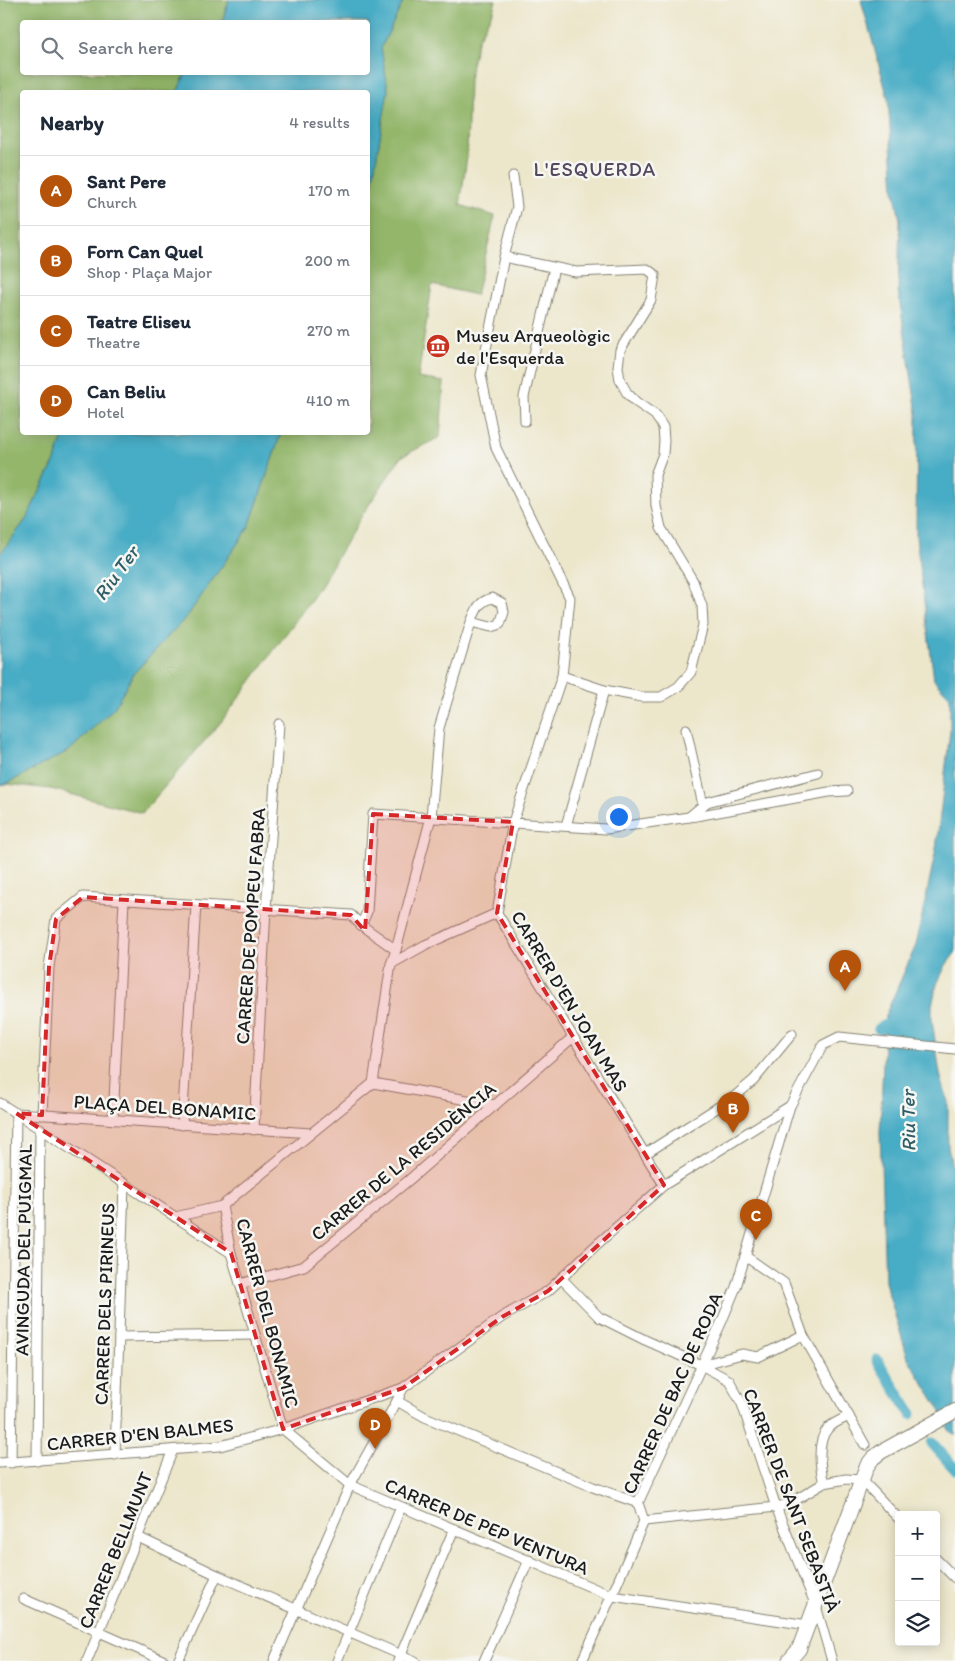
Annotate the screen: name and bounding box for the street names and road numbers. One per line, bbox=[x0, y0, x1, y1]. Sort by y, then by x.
street label: CARRER DE POMPEU FABRA bbox=[231, 807, 270, 1045]
street label: CARRER D'EN JOAN MAS bbox=[506, 906, 633, 1096]
street label: CARRER DE LA RESIDÈNCIA bbox=[306, 1077, 500, 1246]
street label: PLAÇA DEL BONAMIC bbox=[73, 1090, 257, 1125]
street label: AVINGUDA DEL PUIGMAL bbox=[10, 1144, 37, 1356]
street label: CARRER DELS PIRINEUS bbox=[89, 1202, 120, 1406]
street label: CARRER DEL BONAMIC bbox=[231, 1216, 304, 1411]
street label: CARRER DE BAC DE RODA bbox=[617, 1289, 727, 1498]
street label: CARRER DE SANT SEBASTIÀ bbox=[738, 1385, 845, 1615]
street label: CARRER D'EN BALMES bbox=[46, 1413, 235, 1456]
street label: CARRER BELLMUNT bbox=[73, 1468, 158, 1632]
street label: CARRER DE PEP VENTURA bbox=[381, 1473, 592, 1580]

